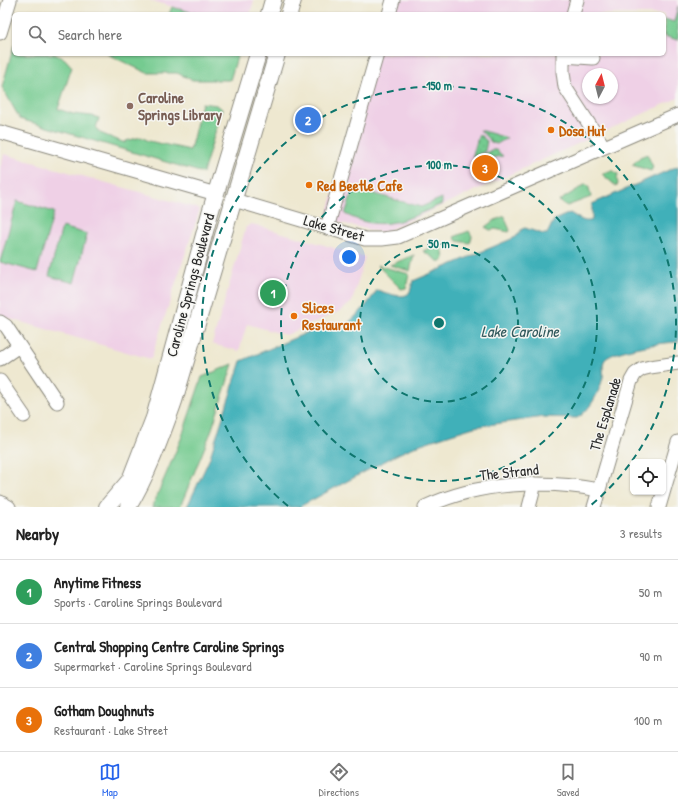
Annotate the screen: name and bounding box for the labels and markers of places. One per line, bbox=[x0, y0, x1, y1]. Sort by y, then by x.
place label: Caroline Springs Library bbox=[138, 87, 223, 126]
marker: Caroline Springs Library bbox=[125, 101, 135, 111]
pin: 2 bbox=[295, 105, 321, 135]
place label: Dosa Hut bbox=[559, 120, 606, 141]
marker: Dosa Hut bbox=[546, 125, 556, 135]
pin: 3 bbox=[472, 153, 498, 183]
place label: Red Beetle Cafe bbox=[317, 175, 403, 196]
marker: Red Beetle Cafe bbox=[304, 180, 314, 190]
pin: 1 bbox=[260, 278, 286, 308]
place label: Slices Restaurant bbox=[302, 297, 362, 335]
marker: Slices Restaurant bbox=[289, 311, 299, 321]
centre of rings bbox=[432, 316, 446, 330]

